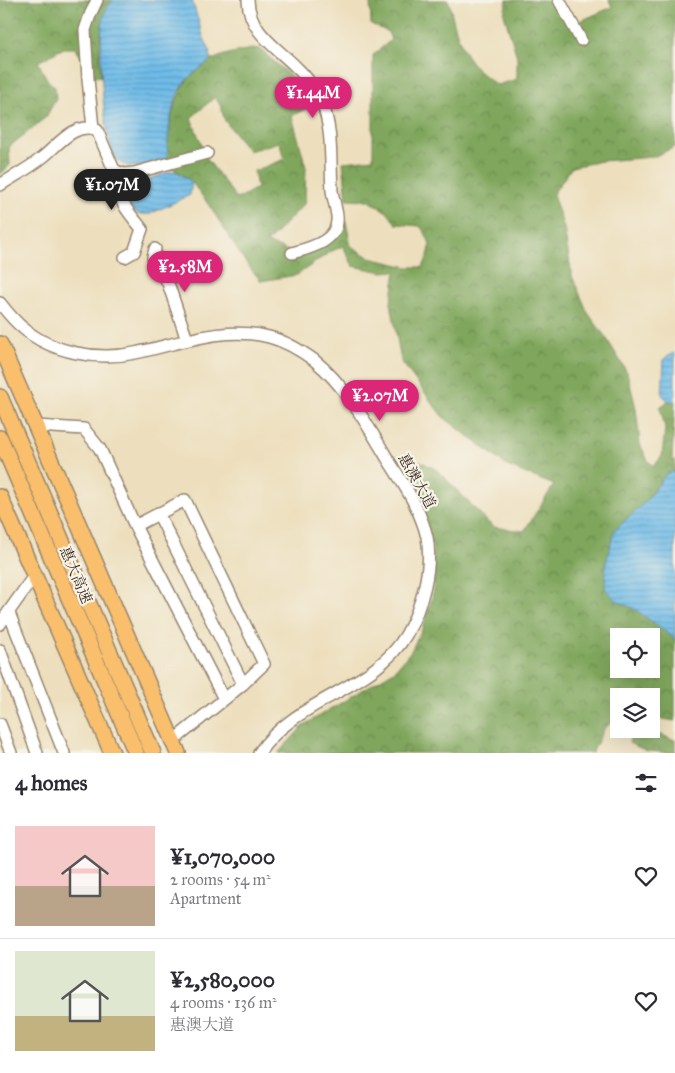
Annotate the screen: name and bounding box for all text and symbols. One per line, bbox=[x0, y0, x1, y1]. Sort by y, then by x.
pin: ¥1.44M bbox=[272, 76, 354, 119]
text: ¥1.44M bbox=[286, 83, 340, 102]
pin: ¥1.07M bbox=[71, 168, 153, 211]
text: ¥1.07M bbox=[85, 175, 139, 194]
pin: ¥2.58M bbox=[144, 250, 226, 293]
text: ¥2.58M bbox=[158, 257, 212, 276]
pin: ¥2.07M bbox=[339, 380, 421, 422]
text: ¥2.07M bbox=[352, 386, 408, 405]
street label: 惠澳大道 bbox=[395, 450, 439, 512]
street label: 惠大高速 bbox=[56, 544, 96, 606]
map controls bbox=[610, 628, 660, 738]
button: locate bbox=[610, 628, 660, 678]
button: layers bbox=[610, 688, 660, 738]
icon: filters bbox=[632, 769, 660, 797]
text: 4 homes bbox=[15, 770, 87, 796]
text: ¥1,070,000 bbox=[170, 844, 275, 870]
icon: home bbox=[55, 846, 115, 906]
icon: heart bbox=[632, 862, 660, 890]
text: 2 rooms · 54 m² bbox=[170, 870, 271, 889]
text: Apartment bbox=[170, 889, 242, 908]
text: ¥2,580,000 bbox=[170, 967, 275, 993]
icon: home bbox=[55, 971, 115, 1031]
icon: heart bbox=[632, 987, 660, 1015]
text: 4 rooms · 136 m² bbox=[170, 993, 277, 1012]
text: 惠澳大道 bbox=[170, 1015, 234, 1034]

